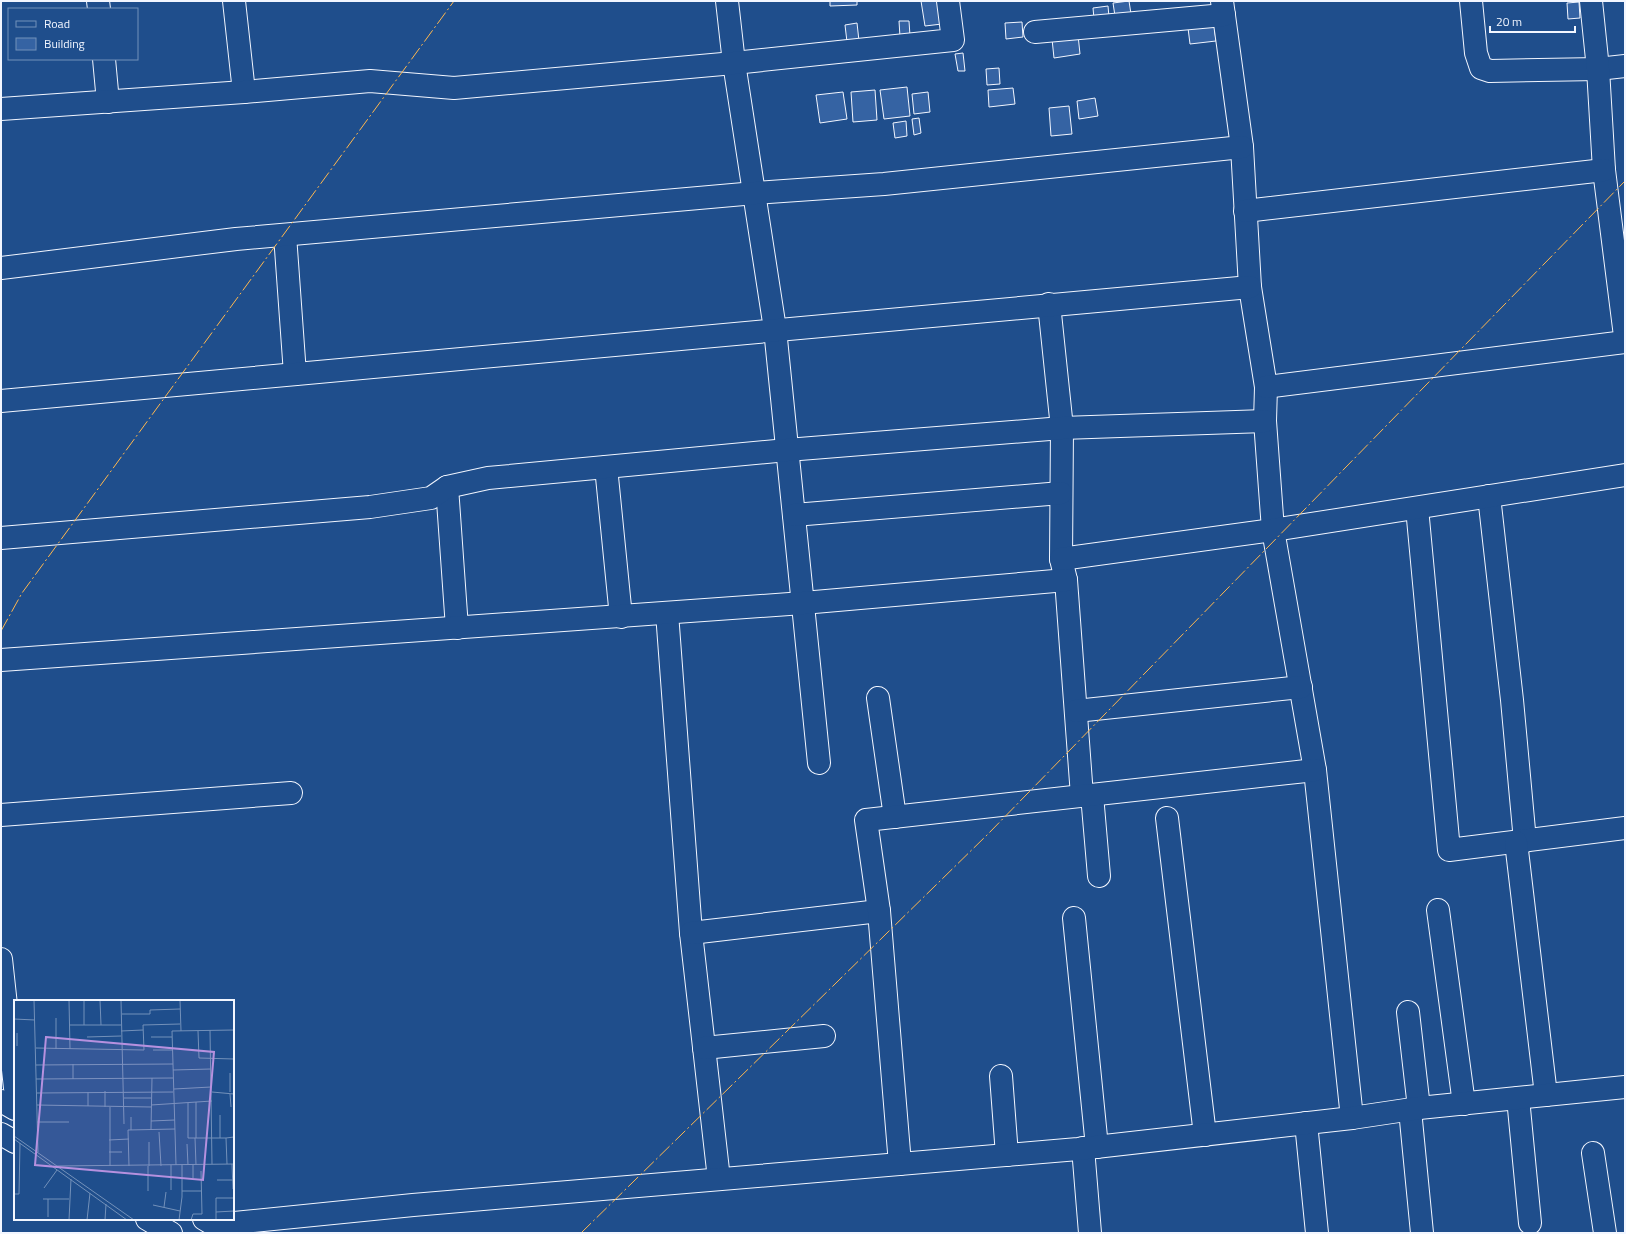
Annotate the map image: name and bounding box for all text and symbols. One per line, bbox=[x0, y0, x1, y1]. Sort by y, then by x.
legend bbox=[8, 8, 138, 60]
scale bar bbox=[1490, 8, 1575, 34]
text: 20 m bbox=[1496, 12, 1522, 31]
text: Road bbox=[44, 14, 70, 33]
text: Building bbox=[44, 34, 85, 53]
inset map bbox=[14, 1000, 234, 1220]

